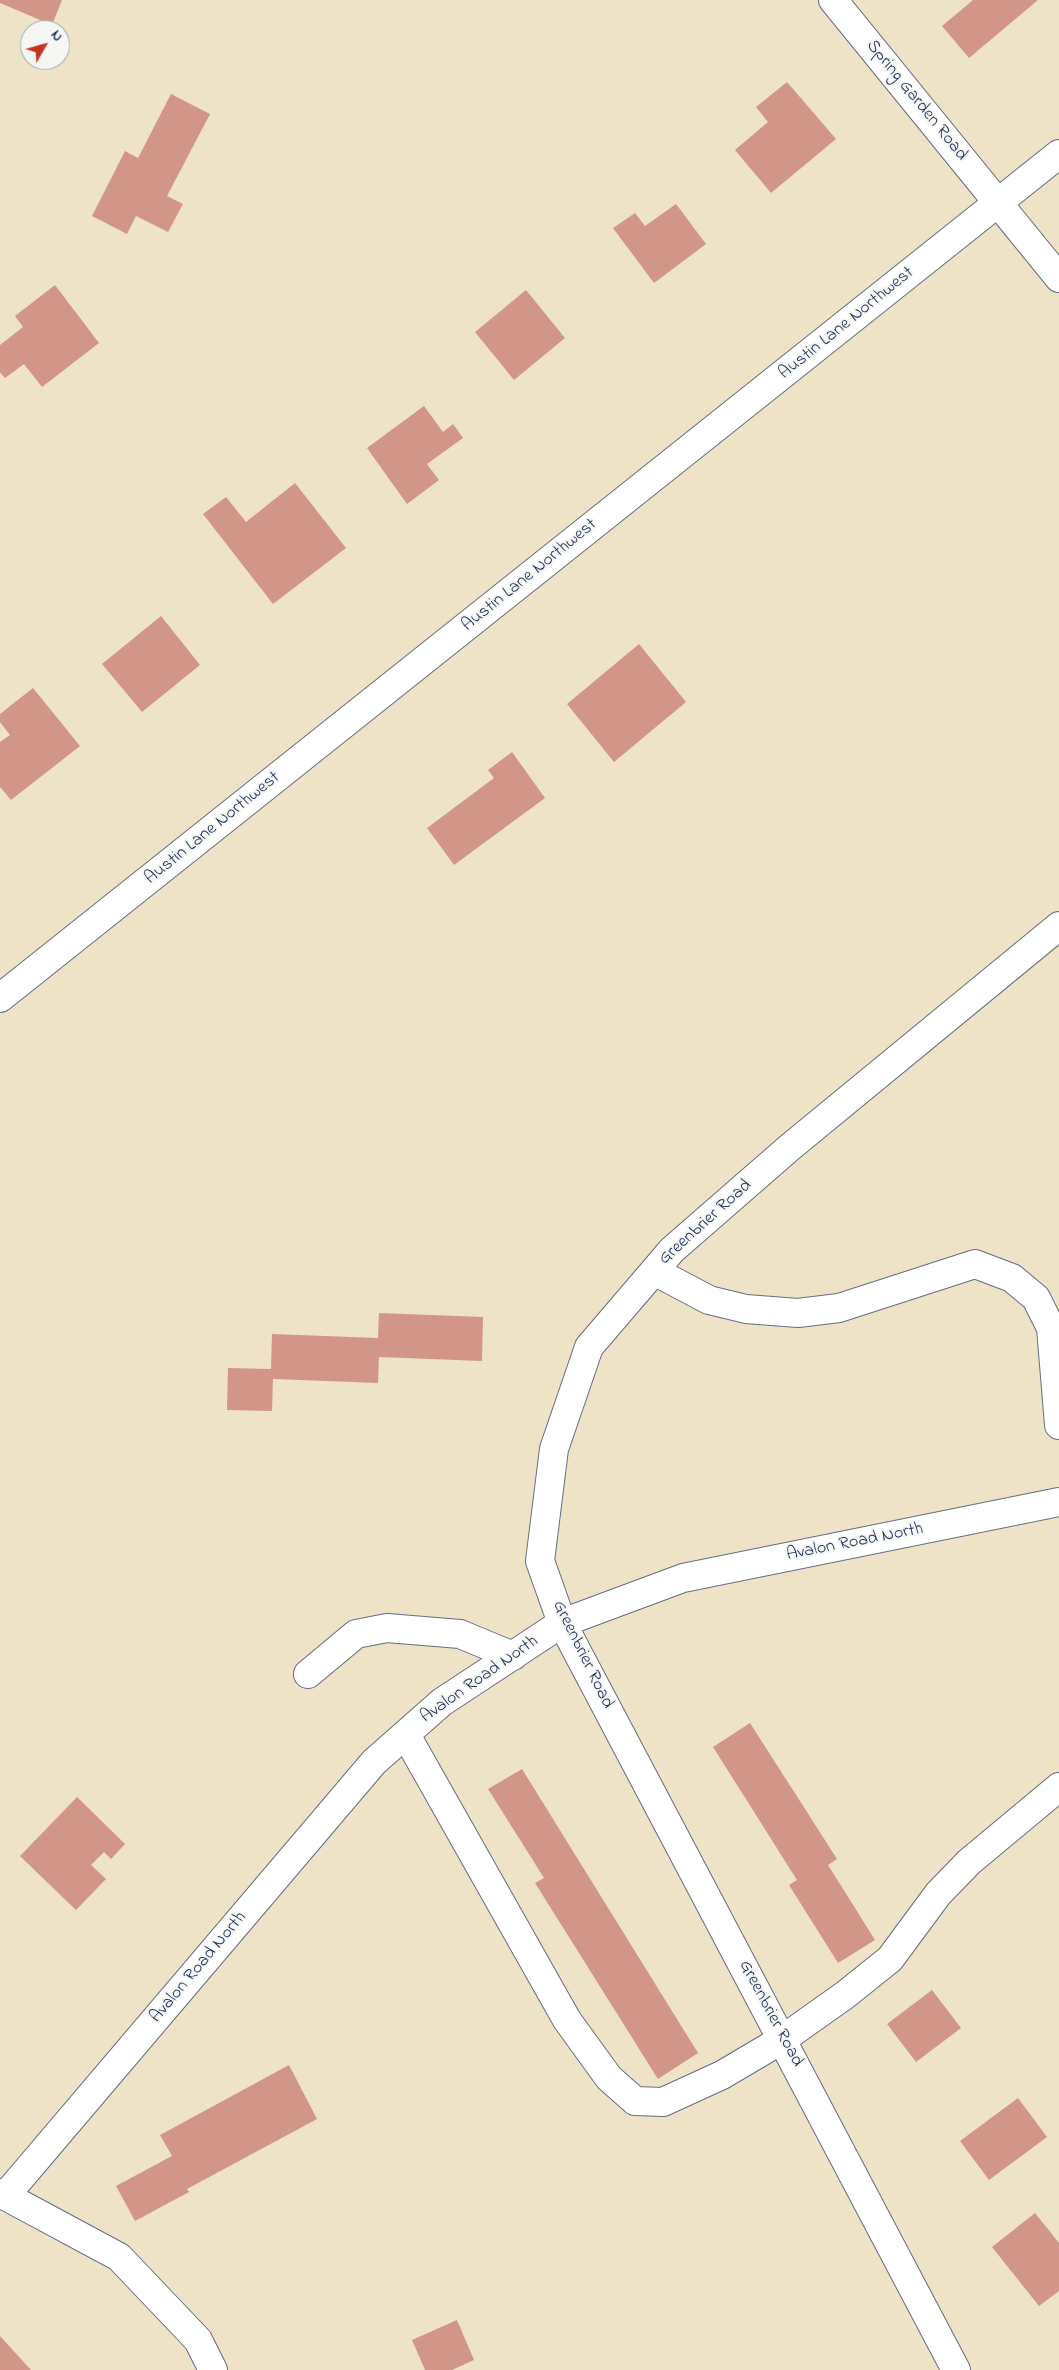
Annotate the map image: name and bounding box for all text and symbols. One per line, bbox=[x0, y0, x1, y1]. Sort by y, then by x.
north arrow bbox=[20, 20, 70, 70]
text: N bbox=[45, 26, 68, 46]
street label: Spring Garden Road bbox=[861, 36, 971, 166]
street label: Austin Lane Northwest bbox=[775, 263, 919, 385]
street label: Austin Lane Northwest bbox=[458, 515, 602, 637]
street label: Austin Lane Northwest bbox=[141, 768, 285, 890]
street label: Greenbrier Road bbox=[655, 1176, 757, 1270]
street label: Avalon Road North bbox=[785, 1519, 925, 1567]
street label: Greenbrier Road bbox=[547, 1597, 617, 1713]
street label: Avalon Road North bbox=[417, 1631, 543, 1729]
street label: Avalon Road North bbox=[146, 1908, 252, 2028]
street label: Greenbrier Road bbox=[733, 1957, 807, 2071]

